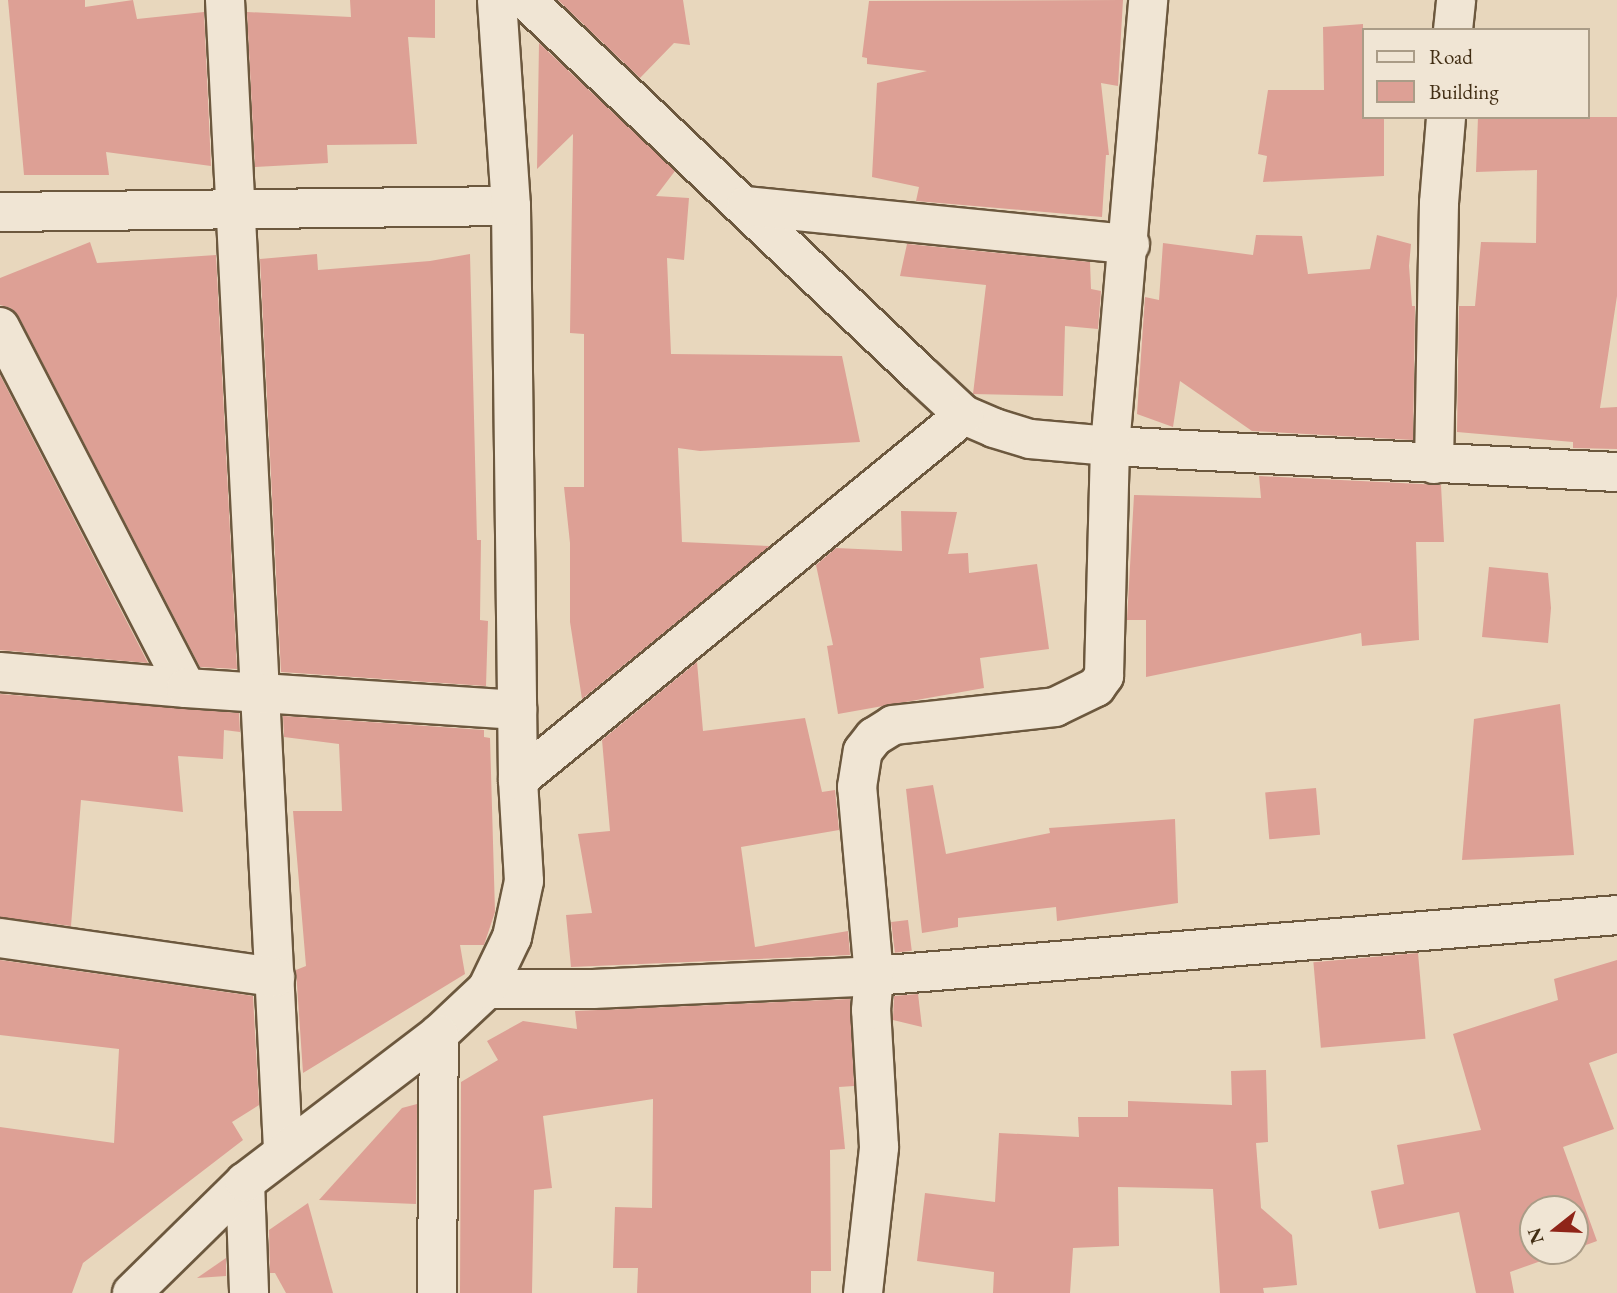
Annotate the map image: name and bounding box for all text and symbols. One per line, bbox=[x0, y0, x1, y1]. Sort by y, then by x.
legend bbox=[1362, 28, 1589, 119]
text: Road bbox=[1429, 43, 1473, 70]
text: Building bbox=[1429, 78, 1499, 105]
north arrow bbox=[1519, 1195, 1589, 1265]
text: N bbox=[1521, 1225, 1550, 1247]

